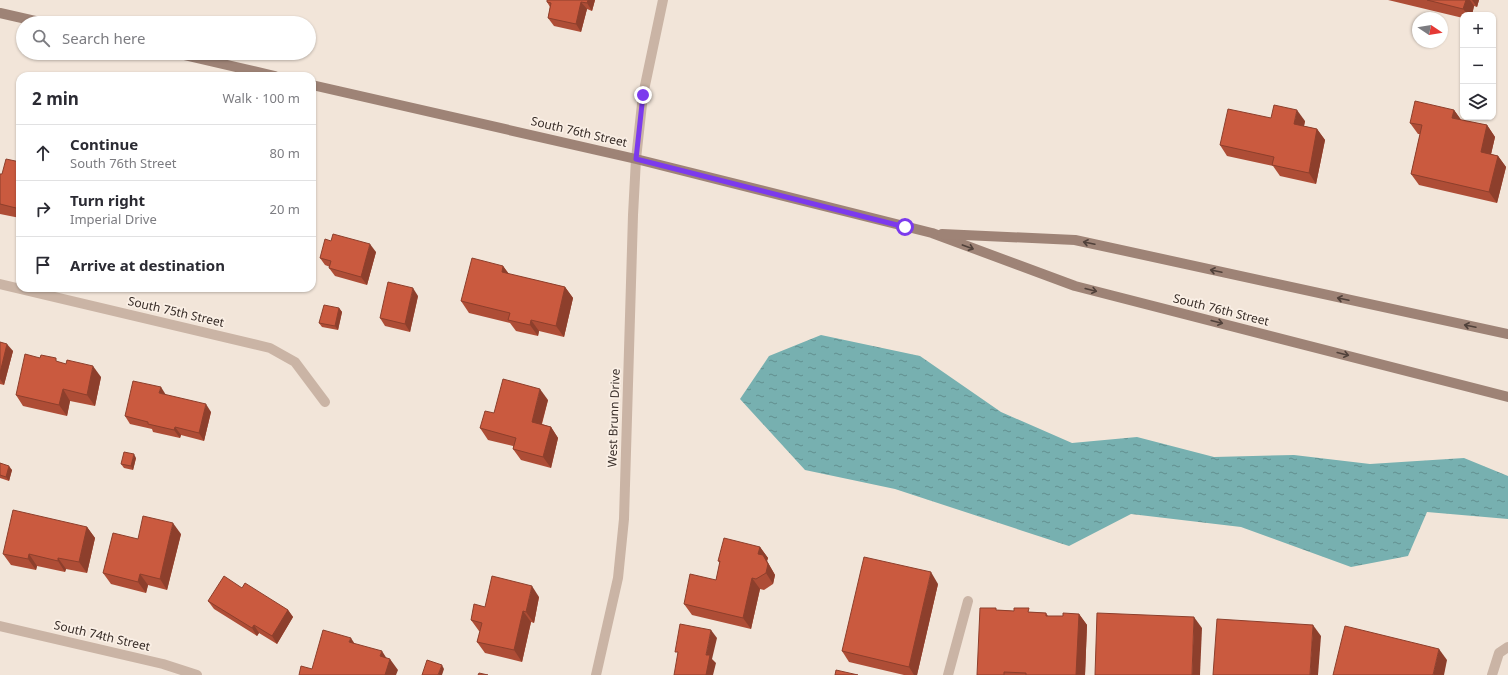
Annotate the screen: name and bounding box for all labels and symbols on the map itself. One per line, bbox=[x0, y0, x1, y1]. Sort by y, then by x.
north arrow bbox=[1412, 12, 1448, 48]
route end bbox=[634, 86, 652, 104]
street label: South 76th Street bbox=[529, 112, 630, 151]
route start bbox=[896, 218, 914, 236]
one-way arrow bbox=[1083, 239, 1096, 247]
one-way arrow bbox=[962, 243, 974, 251]
one-way arrow bbox=[1210, 267, 1223, 275]
one-way arrow bbox=[1084, 287, 1097, 294]
street label: South 76th Street bbox=[1171, 289, 1271, 330]
street label: South 75th Street bbox=[126, 292, 227, 331]
one-way arrow bbox=[1337, 294, 1350, 302]
one-way arrow bbox=[1210, 319, 1223, 326]
one-way arrow bbox=[1464, 322, 1477, 330]
one-way arrow bbox=[1336, 351, 1349, 359]
street label: West Brunn Drive bbox=[603, 368, 624, 468]
street label: South 74th Street bbox=[52, 616, 153, 655]

